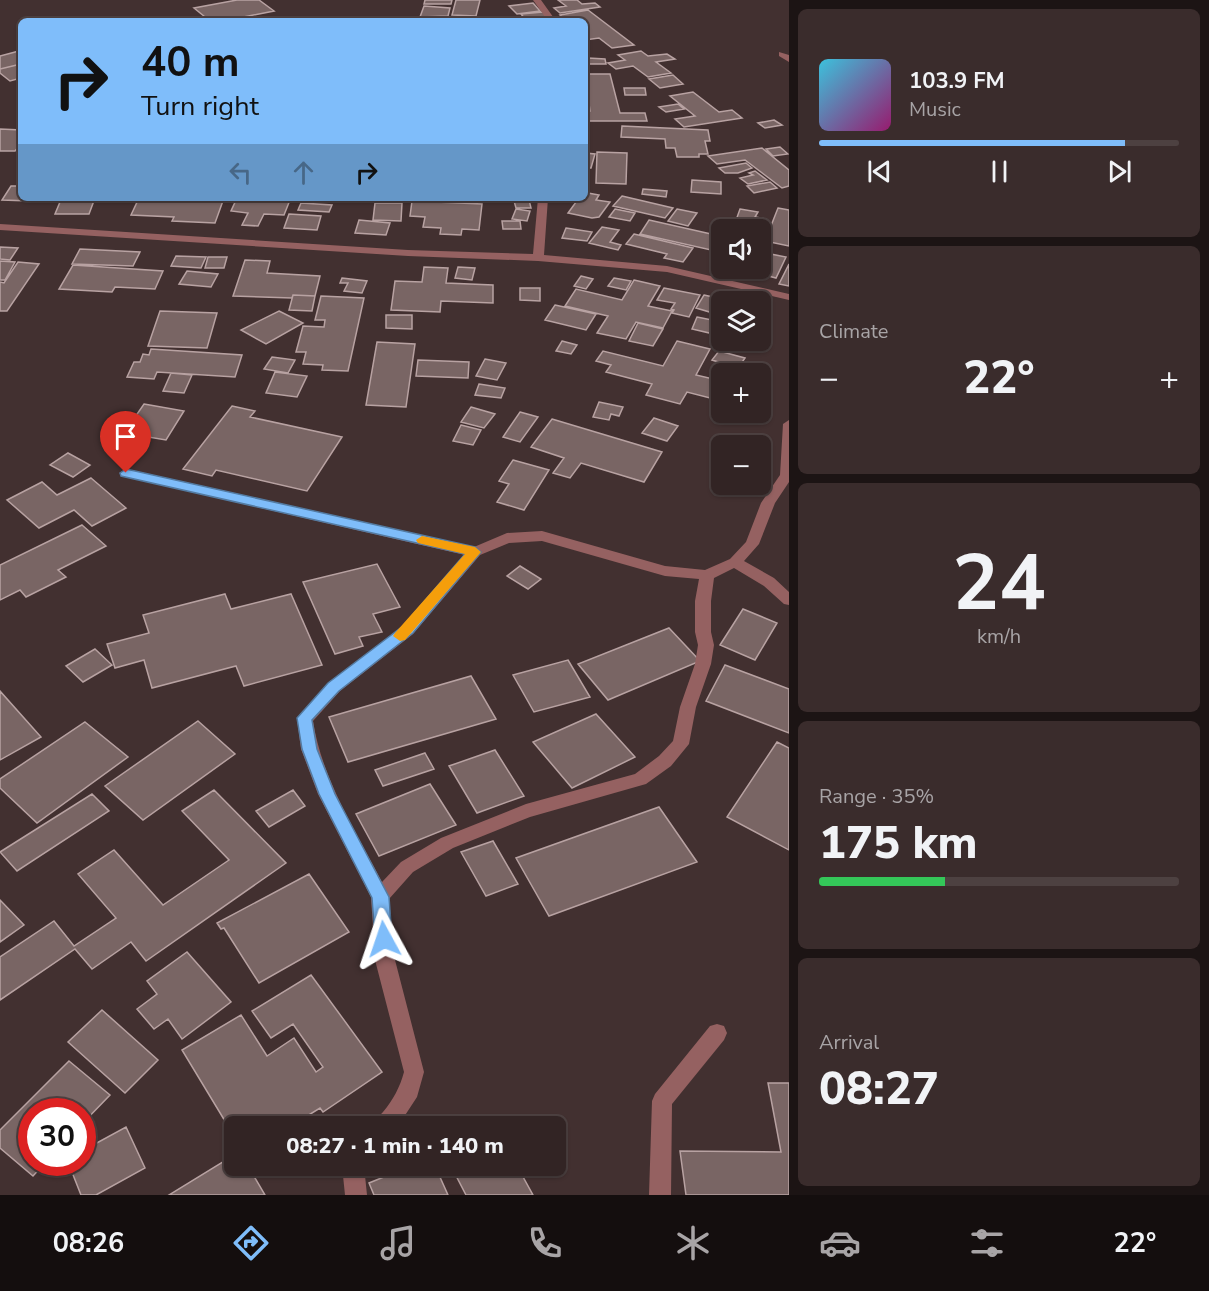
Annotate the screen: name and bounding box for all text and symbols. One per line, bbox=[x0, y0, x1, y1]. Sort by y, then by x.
text: 40 m bbox=[141, 34, 240, 91]
icon: right bbox=[42, 42, 120, 120]
text: 103.9 FM bbox=[909, 66, 1005, 96]
text: Turn right bbox=[141, 88, 259, 125]
text: Music bbox=[909, 96, 961, 123]
icon: previous bbox=[863, 155, 896, 188]
icon: pause bbox=[983, 155, 1016, 188]
icon: next bbox=[1103, 155, 1136, 188]
icon: left bbox=[224, 156, 257, 189]
icon: ahead bbox=[287, 156, 320, 189]
icon: right bbox=[350, 156, 383, 189]
map controls bbox=[711, 219, 771, 495]
button: sound bbox=[711, 219, 771, 279]
button: layers bbox=[711, 291, 771, 351]
text: Climate bbox=[819, 318, 888, 345]
text: 22° bbox=[963, 348, 1035, 409]
text: − bbox=[819, 356, 839, 401]
text: + bbox=[1159, 356, 1179, 401]
button: + bbox=[711, 363, 771, 423]
pin bbox=[100, 411, 151, 473]
icon: arrive bbox=[109, 420, 142, 453]
button: − bbox=[711, 435, 771, 495]
text: 24 bbox=[952, 530, 1046, 637]
text: km/h bbox=[977, 623, 1021, 650]
text: Range · 35% bbox=[819, 783, 934, 810]
text: 175 km bbox=[819, 813, 978, 874]
position arrow bbox=[352, 907, 416, 971]
text: Arrival bbox=[819, 1029, 879, 1056]
text: 08:27 bbox=[819, 1059, 939, 1120]
speed limit sign: 30 bbox=[18, 1098, 96, 1176]
text: 08:27 · 1 min · 140 m bbox=[286, 1131, 504, 1161]
icon: directions bbox=[230, 1222, 272, 1264]
icon: music bbox=[377, 1222, 419, 1264]
icon: phone bbox=[524, 1222, 566, 1264]
icon: climate bbox=[672, 1222, 714, 1264]
icon: car bbox=[819, 1222, 861, 1264]
icon: filters bbox=[966, 1222, 1008, 1264]
text: 08:26 bbox=[53, 1225, 124, 1262]
text: 22° bbox=[1114, 1225, 1156, 1262]

